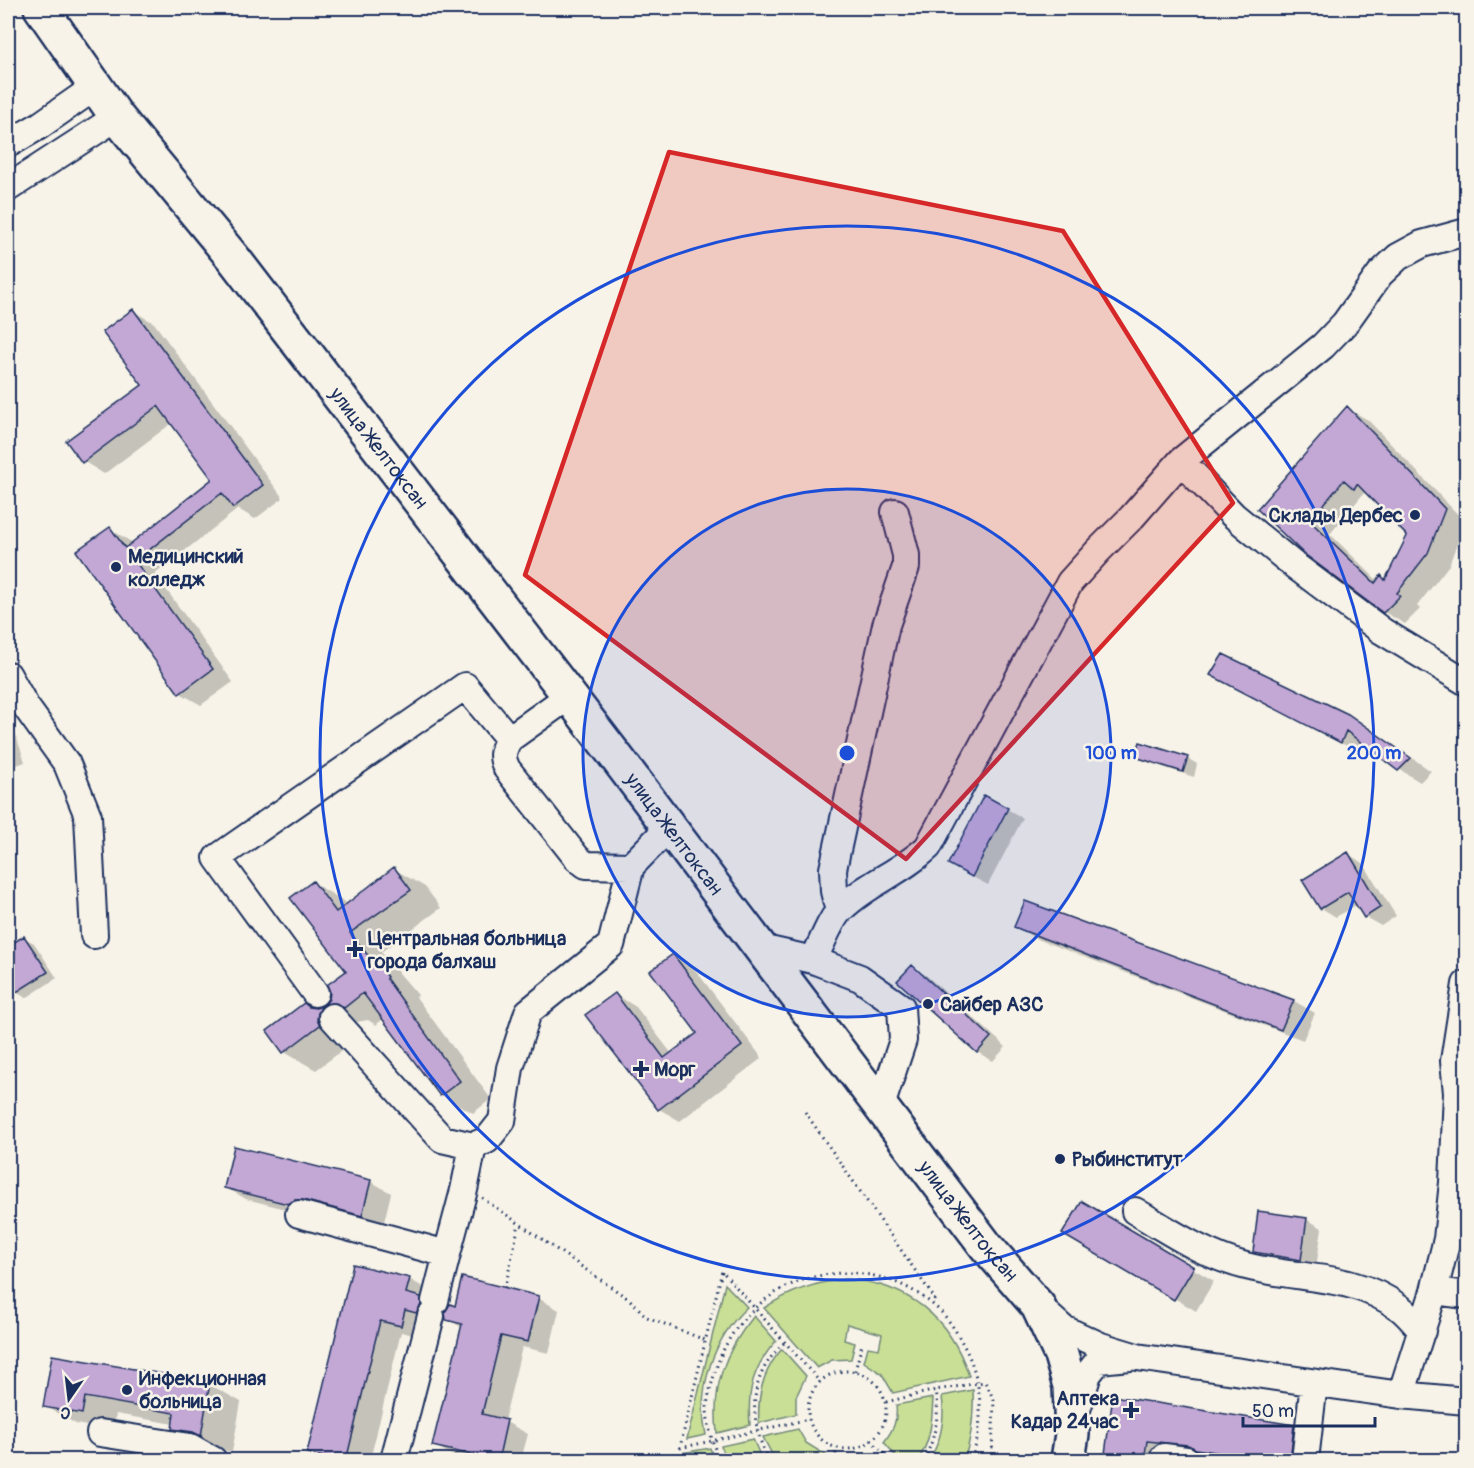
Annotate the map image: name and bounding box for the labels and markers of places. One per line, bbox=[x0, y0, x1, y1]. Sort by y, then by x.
place label: Склады Дербес bbox=[1269, 503, 1403, 528]
marker: Склады Дербес bbox=[1408, 508, 1422, 522]
place label: Медицинский колледж bbox=[128, 544, 244, 592]
marker: Медицинский колледж bbox=[109, 560, 123, 574]
centre of rings bbox=[837, 743, 857, 763]
place label: Центральная больница города балхаш bbox=[367, 926, 566, 974]
marker: Центральная больница города балхаш bbox=[346, 940, 364, 958]
place label: Сайбер АЗС bbox=[940, 992, 1044, 1017]
marker: Сайбер АЗС bbox=[921, 997, 935, 1011]
place label: Морг bbox=[654, 1057, 696, 1082]
marker: Морг bbox=[632, 1060, 650, 1078]
place label: Рыбинститут bbox=[1072, 1147, 1183, 1172]
marker: Рыбинститут bbox=[1053, 1152, 1067, 1166]
place label: Инфекционная больница bbox=[139, 1366, 266, 1414]
marker: Инфекционная больница bbox=[120, 1383, 134, 1397]
place label: Аптека Кадар 24час bbox=[1011, 1386, 1119, 1434]
marker: Аптека Кадар 24час bbox=[1124, 1403, 1138, 1417]

